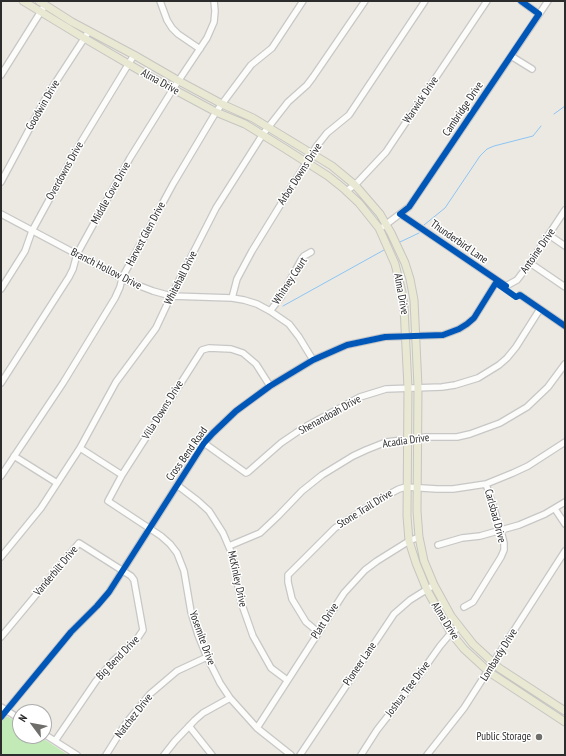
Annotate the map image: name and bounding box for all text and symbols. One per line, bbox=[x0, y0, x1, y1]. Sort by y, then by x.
street label: Alma Drive bbox=[139, 66, 181, 98]
street label: Warwick Drive bbox=[400, 74, 442, 126]
street label: Goodwin Drive bbox=[23, 78, 63, 132]
street label: Cambridge Drive bbox=[440, 79, 486, 139]
street label: Overdowns Drive bbox=[44, 140, 86, 202]
street label: Arbor Downs Drive bbox=[275, 141, 325, 207]
street label: Middle Cove Drive bbox=[89, 160, 133, 226]
street label: Harvest Glen Drive bbox=[124, 200, 168, 268]
street label: Thunderbird Lane bbox=[428, 217, 490, 267]
street label: Antoine Drive bbox=[518, 226, 558, 276]
street label: Branch Hollow Drive bbox=[68, 245, 144, 293]
street label: Whitehall Drive bbox=[162, 249, 200, 307]
street label: Whitney Court bbox=[270, 255, 310, 307]
street label: Alma Drive bbox=[391, 272, 411, 316]
street label: Villa Downs Drive bbox=[140, 378, 186, 442]
street label: Shenandoah Drive bbox=[297, 392, 363, 438]
street label: Cross Bend Road bbox=[164, 424, 210, 484]
street label: Acadia Drive bbox=[382, 431, 430, 451]
street label: Stone Trail Drive bbox=[335, 487, 395, 531]
street label: Carlsbad Drive bbox=[482, 488, 508, 544]
street label: Vanderbilt Drive bbox=[31, 543, 81, 599]
street label: McKinley Drive bbox=[225, 550, 249, 608]
street label: Alma Drive bbox=[428, 600, 462, 642]
street label: Platt Drive bbox=[308, 601, 342, 641]
street label: Yosemite Drive bbox=[186, 609, 218, 667]
street label: Lombardy Drive bbox=[478, 626, 520, 684]
street label: Big Bend Drive bbox=[94, 633, 142, 683]
street label: Pioneer Lane bbox=[341, 640, 379, 688]
street label: Joshua Tree Drive bbox=[383, 659, 433, 719]
street label: Natchez Drive bbox=[113, 691, 155, 741]
north arrow bbox=[12, 704, 52, 744]
text: N bbox=[15, 712, 30, 724]
place label: Public Storage bbox=[476, 730, 531, 744]
marker: Public Storage bbox=[534, 732, 544, 742]

